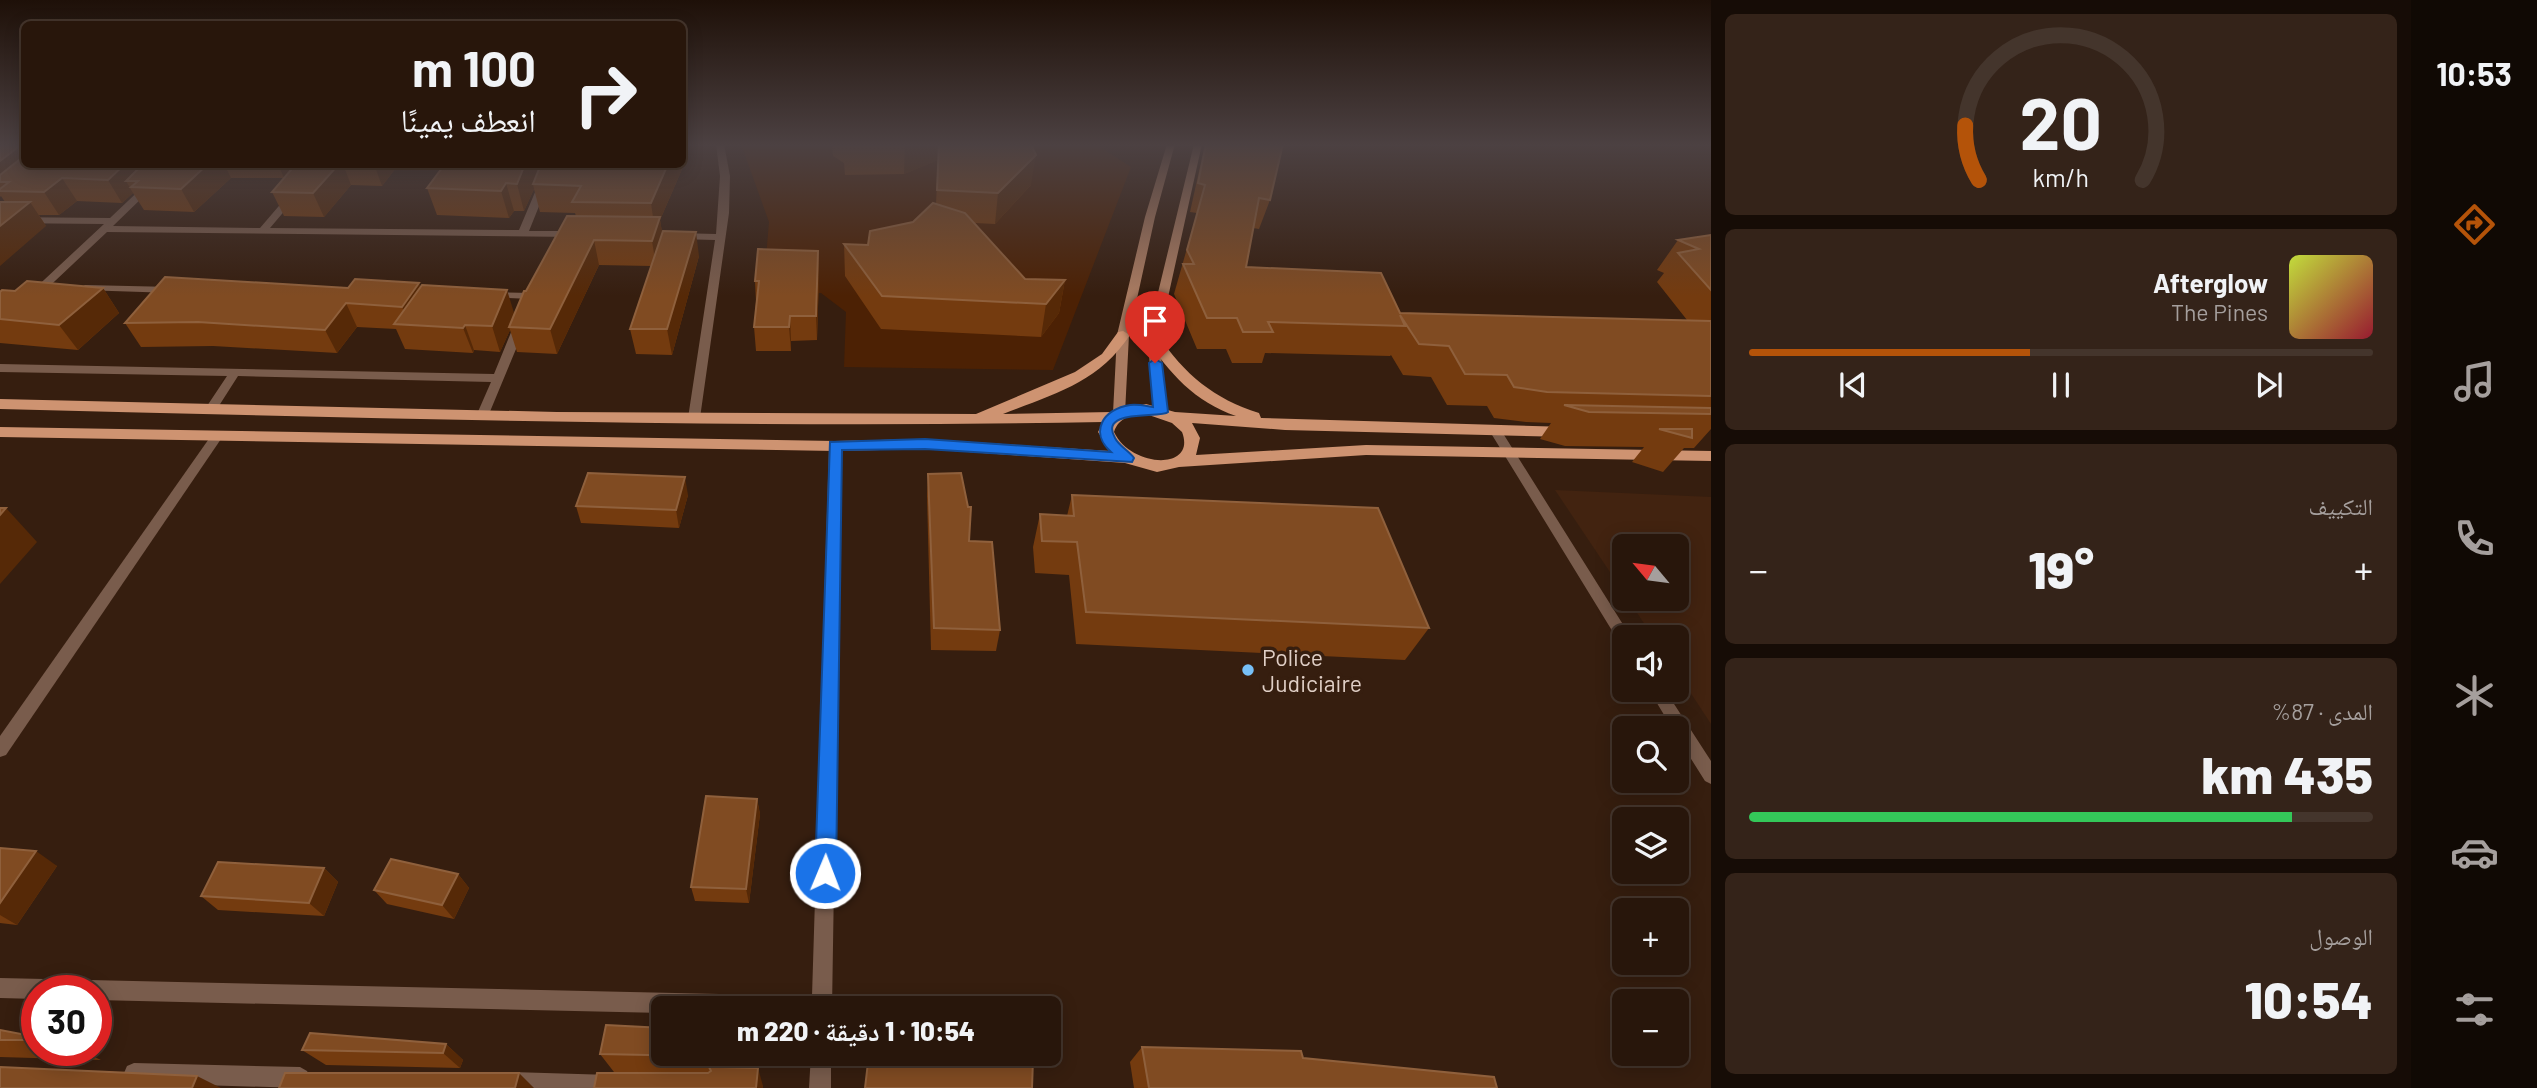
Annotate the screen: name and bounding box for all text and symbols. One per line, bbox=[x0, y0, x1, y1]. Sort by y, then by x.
text: 100 m bbox=[412, 38, 536, 97]
icon: right bbox=[560, 49, 651, 140]
text: 10:53 bbox=[2436, 54, 2512, 92]
text: 20 bbox=[2020, 78, 2102, 166]
text: انعطف يمينًا bbox=[401, 100, 536, 138]
text: km/h bbox=[2033, 162, 2089, 192]
icon: directions bbox=[2450, 200, 2499, 249]
text: Afterglow bbox=[2153, 267, 2268, 298]
pin bbox=[1125, 291, 1185, 363]
text: The Pines bbox=[2171, 298, 2268, 326]
icon: arrive bbox=[1136, 302, 1174, 340]
icon: music bbox=[2450, 357, 2499, 406]
icon: previous bbox=[1834, 366, 1872, 404]
icon: pause bbox=[2042, 366, 2080, 404]
icon: next bbox=[2250, 366, 2288, 404]
text: التكييف bbox=[2308, 492, 2373, 520]
icon: phone bbox=[2450, 514, 2499, 563]
north arrow bbox=[1612, 534, 1689, 611]
map controls bbox=[1612, 534, 1689, 1066]
text: 19° bbox=[2028, 537, 2094, 599]
text: − bbox=[1749, 546, 1768, 592]
text: + bbox=[2354, 546, 2373, 592]
button: sound bbox=[1612, 625, 1689, 702]
place label: Police Judiciaire bbox=[1262, 643, 1362, 697]
marker: Police Judiciaire bbox=[1240, 662, 1256, 678]
icon: climate bbox=[2450, 671, 2499, 720]
text: المدى · 87% bbox=[2272, 697, 2373, 725]
button: search bbox=[1612, 716, 1689, 793]
text: 435 km bbox=[2201, 742, 2373, 804]
button: layers bbox=[1612, 807, 1689, 884]
icon: car bbox=[2450, 828, 2499, 877]
position arrow bbox=[788, 836, 862, 910]
button: + bbox=[1612, 898, 1689, 975]
text: الوصول bbox=[2309, 922, 2373, 950]
text: 10:54 bbox=[2245, 967, 2373, 1029]
speed limit sign: 30 bbox=[21, 975, 112, 1066]
icon: filters bbox=[2450, 985, 2499, 1034]
button: − bbox=[1612, 989, 1689, 1066]
text: 10:54 · 1 دقيقة · 220 m bbox=[737, 1015, 975, 1046]

